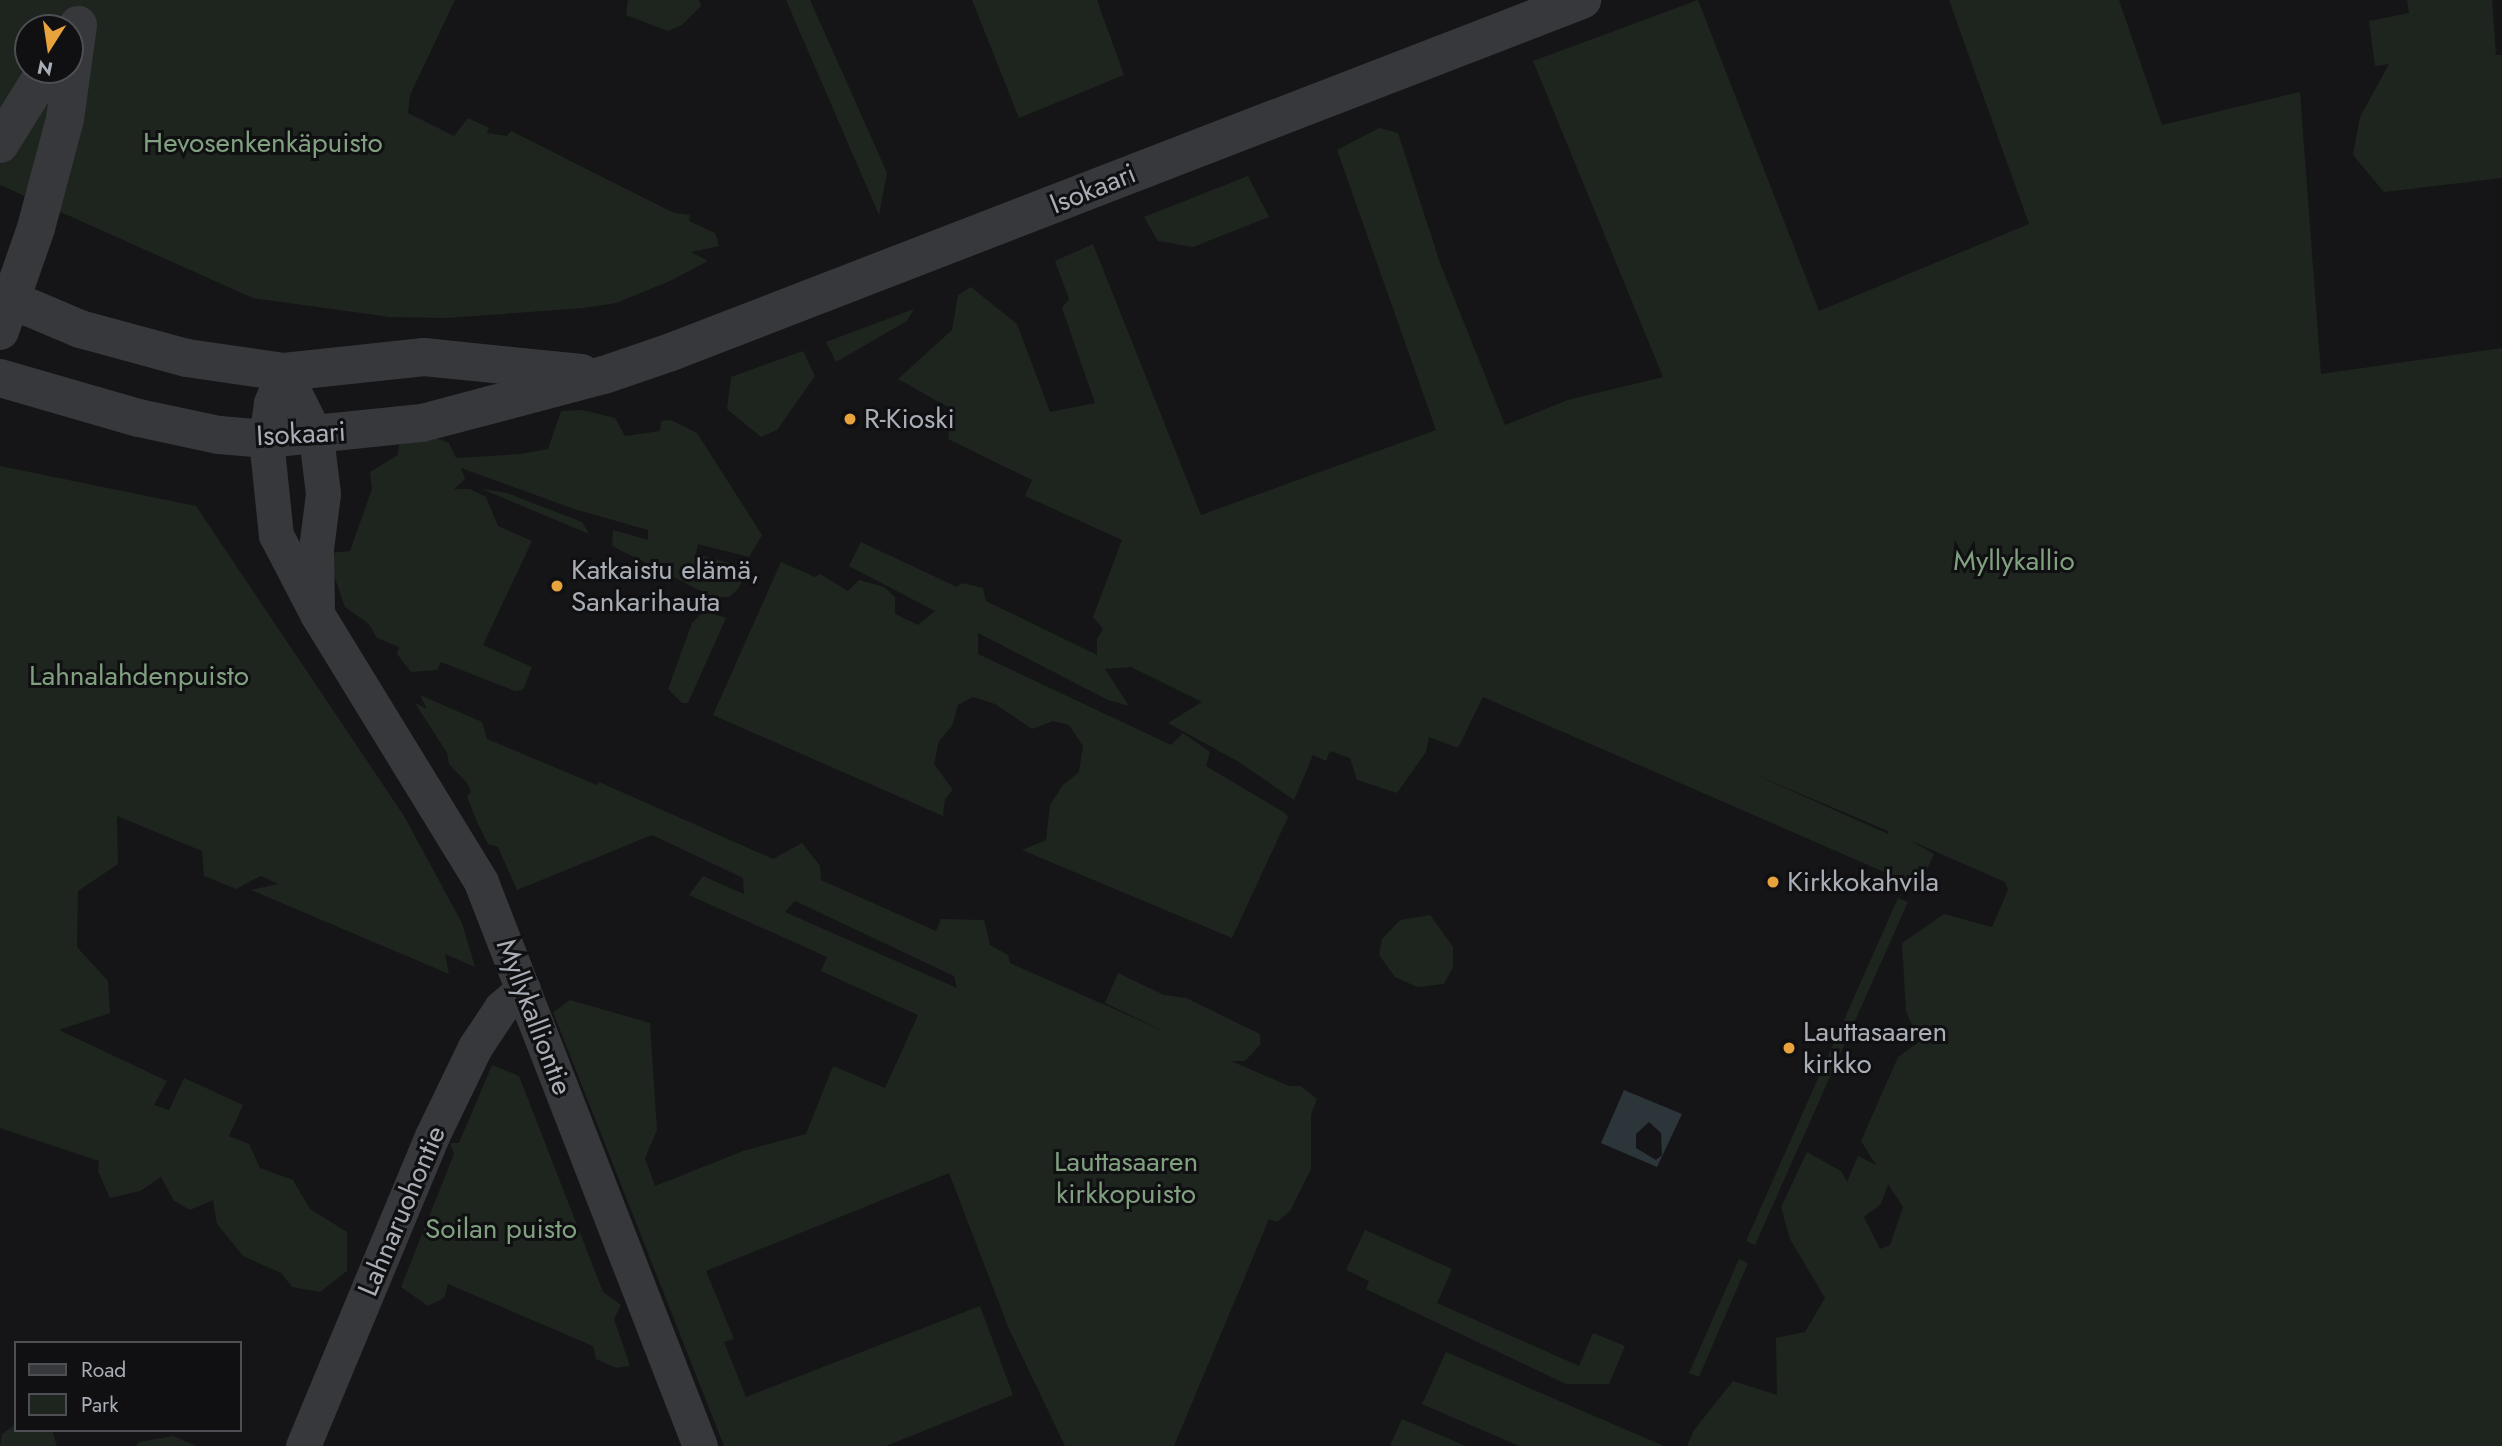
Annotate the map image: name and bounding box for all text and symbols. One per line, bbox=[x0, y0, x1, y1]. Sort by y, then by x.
north arrow bbox=[14, 14, 84, 84]
text: N bbox=[35, 53, 55, 83]
park label: Hevosenkenkäpuisto bbox=[143, 126, 383, 160]
street label: Isokaari bbox=[1045, 157, 1141, 221]
place label: R-Kioski bbox=[864, 402, 955, 436]
marker: R-Kioski bbox=[842, 411, 858, 427]
street label: Isokaari bbox=[255, 415, 347, 453]
park label: Myllykallio bbox=[1953, 544, 2075, 578]
place label: Katkaistu elämä, Sankarihauta bbox=[571, 553, 760, 619]
marker: Katkaistu elämä, Sankarihauta bbox=[549, 578, 565, 594]
park label: Lahnalahdenpuisto bbox=[29, 659, 249, 693]
place label: Kirkkokahvila bbox=[1787, 865, 1939, 899]
marker: Kirkkokahvila bbox=[1765, 874, 1781, 890]
street label: Myllykalliontie bbox=[489, 934, 579, 1100]
place label: Lauttasaaren kirkko bbox=[1803, 1015, 1947, 1081]
marker: Lauttasaaren kirkko bbox=[1781, 1040, 1797, 1056]
street label: Lahnaruohontie bbox=[351, 1121, 453, 1301]
park label: Lauttasaaren kirkkopuisto bbox=[1054, 1145, 1198, 1211]
park label: Soilan puisto bbox=[425, 1212, 577, 1246]
legend bbox=[14, 1341, 242, 1432]
text: Road bbox=[81, 1355, 126, 1385]
text: Park bbox=[81, 1390, 118, 1420]

